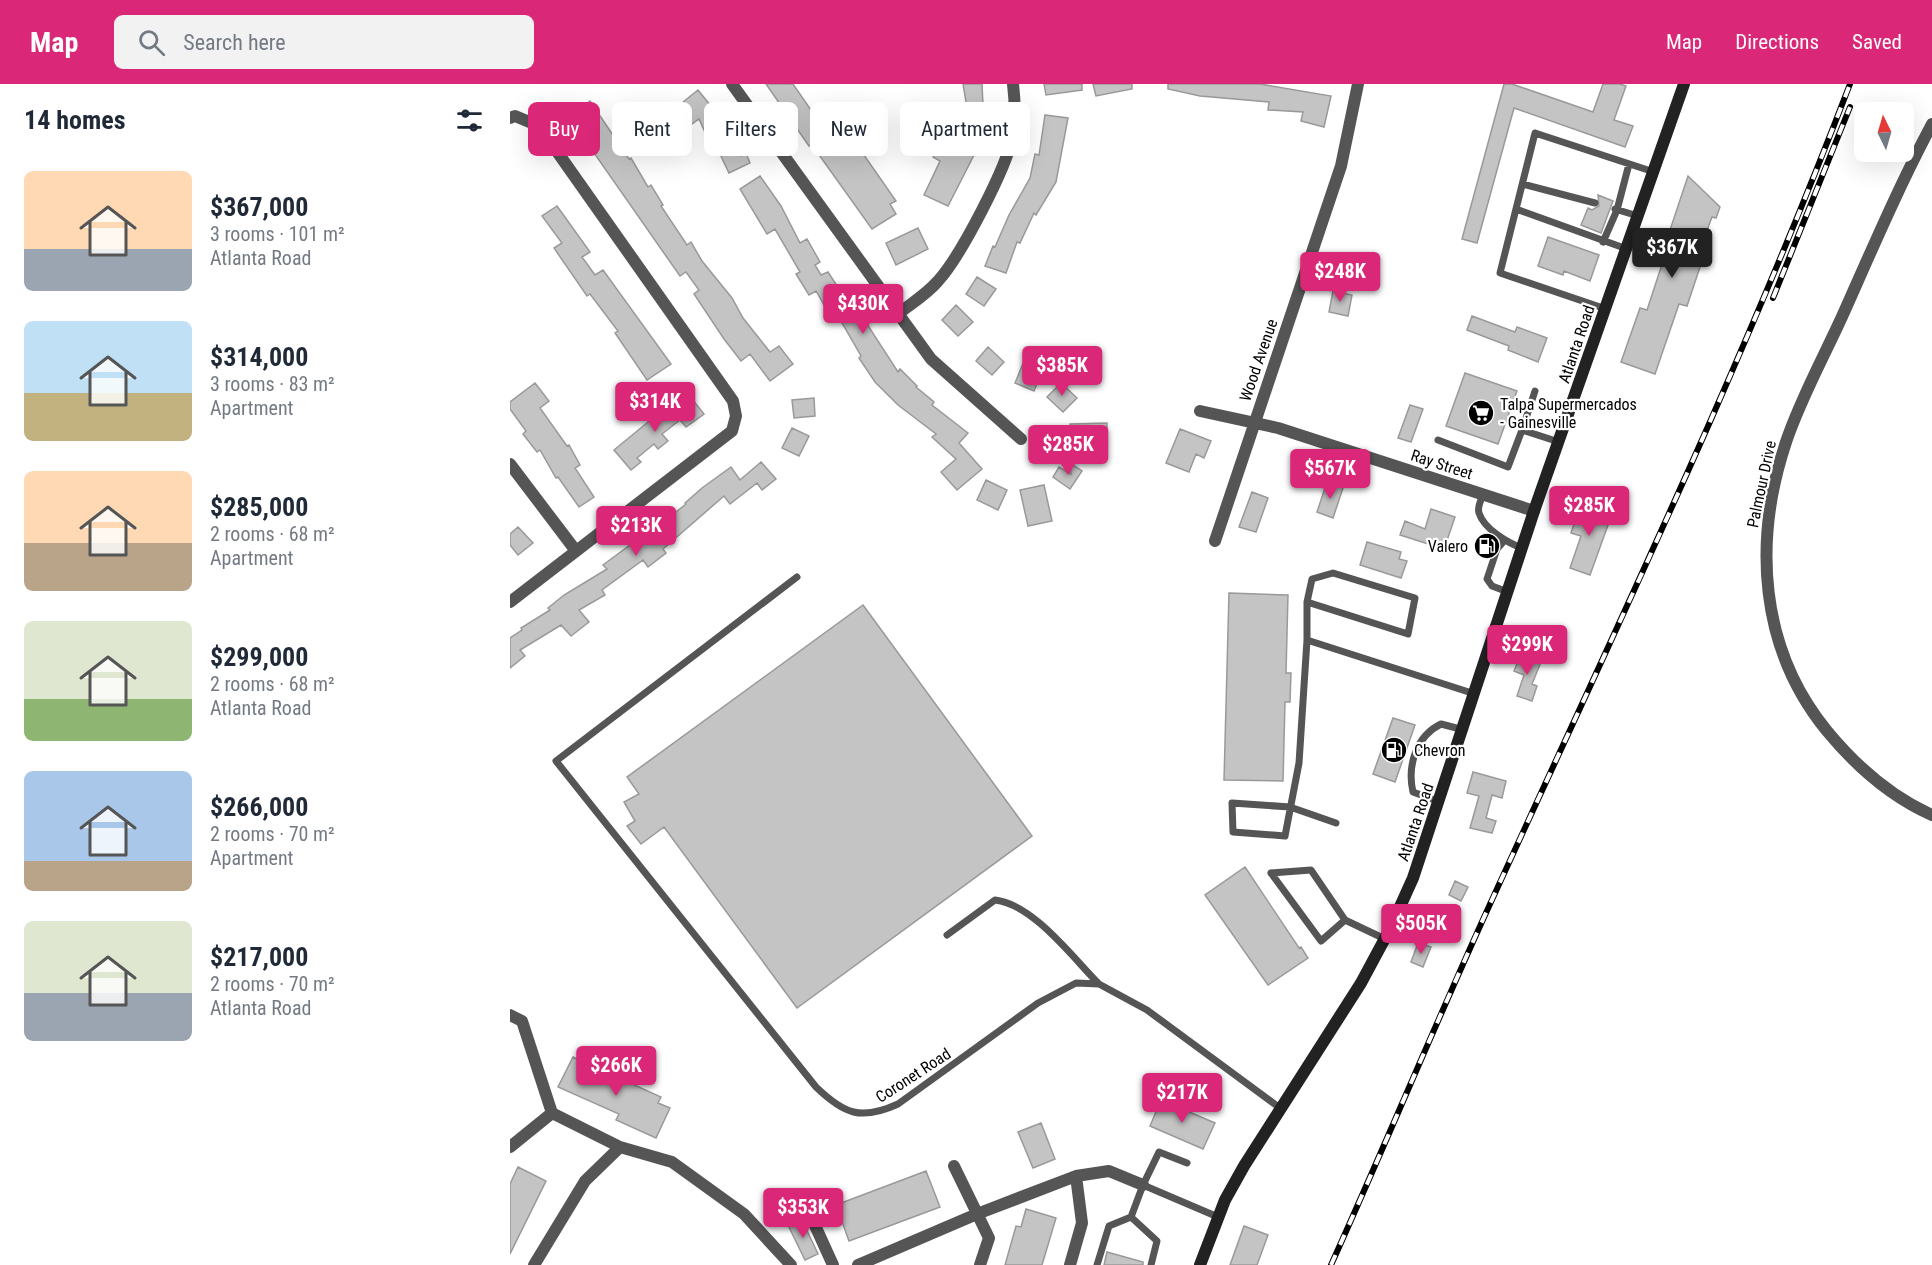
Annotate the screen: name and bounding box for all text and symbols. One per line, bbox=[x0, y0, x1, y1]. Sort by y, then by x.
search box bbox=[114, 15, 534, 69]
text: Map bbox=[30, 26, 78, 59]
icon: search bbox=[135, 26, 168, 59]
text: Search here bbox=[183, 30, 286, 55]
text: Map bbox=[1666, 30, 1702, 54]
text: Directions bbox=[1735, 30, 1819, 54]
text: Saved bbox=[1852, 30, 1902, 54]
chip: Buy bbox=[528, 102, 600, 156]
chip: Rent bbox=[612, 102, 692, 156]
chip: Filters bbox=[704, 102, 798, 156]
chip: New bbox=[810, 102, 888, 156]
chip: Apartment bbox=[900, 102, 1030, 156]
north arrow bbox=[1854, 102, 1914, 162]
map controls bbox=[1854, 102, 1914, 162]
icon: filters bbox=[453, 104, 486, 137]
text: 14 homes bbox=[24, 105, 126, 135]
text: $367,000 bbox=[210, 192, 308, 222]
icon: home bbox=[72, 195, 144, 267]
text: 3 rooms · 101 m² bbox=[210, 222, 345, 246]
pin: $367K bbox=[1630, 228, 1714, 279]
text: $367K bbox=[1646, 235, 1698, 259]
text: Atlanta Road bbox=[210, 246, 311, 270]
pin: $248K bbox=[1298, 252, 1382, 303]
text: $248K bbox=[1314, 259, 1366, 283]
pin: $430K bbox=[821, 284, 905, 335]
text: $430K bbox=[837, 291, 889, 315]
street label: Atlanta Road bbox=[1554, 303, 1599, 386]
street label: Wood Avenue bbox=[1236, 317, 1281, 404]
text: $314,000 bbox=[210, 342, 308, 372]
icon: home bbox=[72, 345, 144, 417]
pin: $385K bbox=[1020, 346, 1104, 397]
text: $385K bbox=[1036, 353, 1088, 377]
text: 3 rooms · 83 m² bbox=[210, 372, 335, 396]
pin: $314K bbox=[613, 382, 697, 433]
text: $314K bbox=[629, 389, 681, 413]
place label: Talpa Supermercados - Gainesville bbox=[1500, 395, 1637, 432]
text: Apartment bbox=[210, 396, 294, 420]
supermarket icon: Talpa Supermercados - Gainesville bbox=[1466, 398, 1496, 428]
pin: $285K bbox=[1026, 425, 1110, 476]
text: $285K bbox=[1042, 432, 1094, 456]
street label: Palmour Drive bbox=[1743, 439, 1780, 529]
street label: Ray Street bbox=[1409, 446, 1475, 483]
pin: $567K bbox=[1288, 449, 1372, 500]
text: $567K bbox=[1304, 456, 1356, 480]
pin: $285K bbox=[1547, 486, 1631, 537]
text: $285,000 bbox=[210, 492, 308, 522]
text: $285K bbox=[1563, 493, 1615, 517]
icon: home bbox=[72, 495, 144, 567]
pin: $213K bbox=[594, 506, 678, 557]
text: $213K bbox=[610, 513, 662, 537]
text: 2 rooms · 68 m² bbox=[210, 522, 335, 546]
fuel station icon: Valero bbox=[1472, 531, 1502, 561]
place label: Valero bbox=[1428, 537, 1468, 556]
text: Apartment bbox=[210, 546, 294, 570]
pin: $299K bbox=[1485, 625, 1569, 676]
text: $299K bbox=[1501, 632, 1553, 656]
text: $299,000 bbox=[210, 642, 308, 672]
icon: home bbox=[72, 645, 144, 717]
text: 2 rooms · 68 m² bbox=[210, 672, 335, 696]
text: Atlanta Road bbox=[210, 696, 311, 720]
fuel station icon: Chevron bbox=[1379, 735, 1409, 765]
place label: Chevron bbox=[1414, 741, 1466, 760]
street label: Atlanta Road bbox=[1393, 781, 1438, 864]
text: $266,000 bbox=[210, 792, 308, 822]
icon: home bbox=[72, 795, 144, 867]
text: 2 rooms · 70 m² bbox=[210, 822, 335, 846]
text: Apartment bbox=[210, 846, 294, 870]
pin: $505K bbox=[1379, 904, 1463, 955]
text: $505K bbox=[1395, 911, 1447, 935]
text: $217,000 bbox=[210, 942, 308, 972]
icon: home bbox=[72, 945, 144, 1017]
text: 2 rooms · 70 m² bbox=[210, 972, 335, 996]
text: Atlanta Road bbox=[210, 996, 311, 1020]
street label: Coronet Road bbox=[872, 1044, 954, 1107]
pin: $266K bbox=[574, 1046, 658, 1097]
text: $266K bbox=[590, 1053, 642, 1077]
pin: $217K bbox=[1140, 1073, 1224, 1124]
text: $217K bbox=[1156, 1080, 1208, 1104]
pin: $353K bbox=[761, 1188, 845, 1239]
text: $353K bbox=[777, 1195, 829, 1219]

